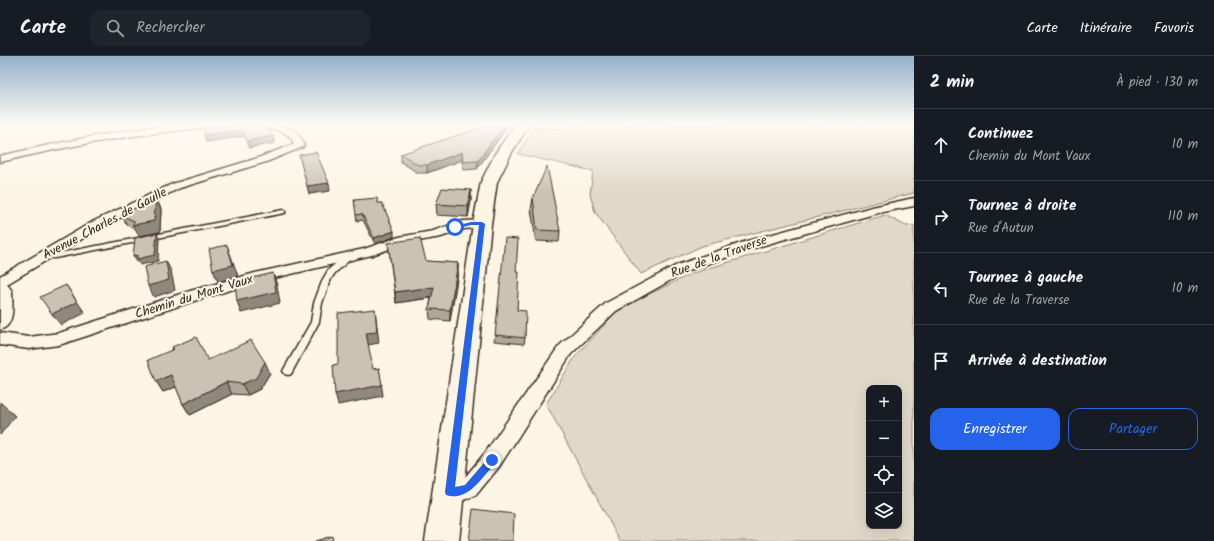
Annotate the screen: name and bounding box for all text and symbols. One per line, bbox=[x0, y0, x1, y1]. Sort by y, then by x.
search box bbox=[90, 10, 370, 46]
text: Carte bbox=[20, 13, 66, 43]
text: Rechercher bbox=[136, 16, 205, 40]
icon: search bbox=[104, 17, 126, 39]
text: Carte bbox=[1026, 17, 1058, 39]
text: Itinéraire bbox=[1080, 17, 1132, 39]
text: Favoris bbox=[1154, 17, 1194, 39]
text: 2 min bbox=[930, 69, 974, 96]
text: À pied · 130 m bbox=[1116, 72, 1198, 93]
text: Continuez bbox=[968, 122, 1033, 146]
icon: ahead bbox=[930, 134, 952, 156]
text: 10 m bbox=[1172, 134, 1198, 155]
text: Chemin du Mont Vaux bbox=[968, 146, 1090, 167]
street label: Avenue Charles de Gaulle bbox=[39, 182, 171, 266]
text: Tournez à droite bbox=[968, 194, 1076, 218]
icon: right bbox=[930, 206, 952, 228]
text: 110 m bbox=[1168, 206, 1198, 227]
route start bbox=[446, 218, 464, 236]
text: Rue d'Autun bbox=[968, 218, 1034, 239]
street label: Rue de la Traverse bbox=[668, 230, 770, 284]
text: Tournez à gauche bbox=[968, 266, 1083, 290]
street label: Chemin du Mont Vaux bbox=[132, 269, 256, 325]
icon: left bbox=[930, 278, 952, 300]
text: 10 m bbox=[1172, 278, 1198, 299]
text: Rue de la Traverse bbox=[968, 290, 1069, 311]
text: Arrivée à destination bbox=[968, 349, 1107, 373]
icon: arrive bbox=[930, 350, 952, 372]
map controls bbox=[866, 385, 902, 529]
button: + bbox=[866, 385, 902, 421]
button: Enregistrer bbox=[930, 408, 1060, 450]
button: Partager bbox=[1068, 408, 1198, 450]
button: − bbox=[866, 421, 902, 457]
route end bbox=[483, 451, 501, 469]
button: locate bbox=[866, 457, 902, 493]
button: layers bbox=[866, 493, 902, 529]

